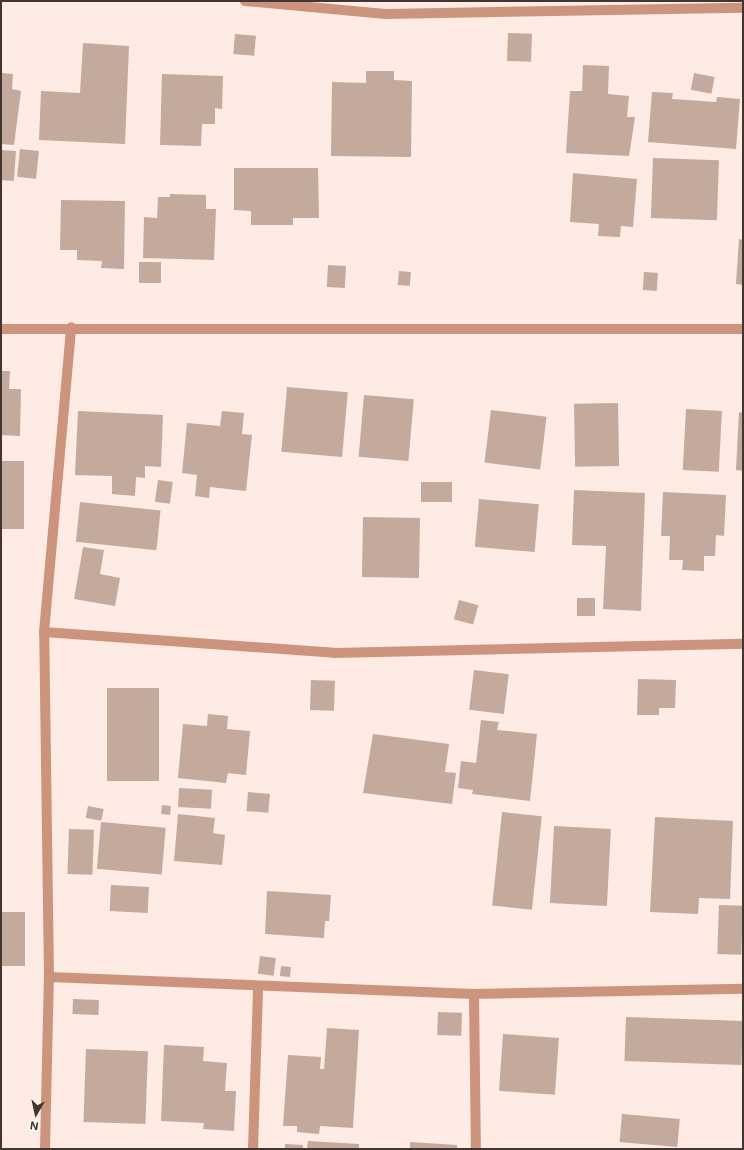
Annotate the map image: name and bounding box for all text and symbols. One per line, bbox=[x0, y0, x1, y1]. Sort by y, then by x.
north arrow bbox=[16, 1094, 56, 1134]
text: N bbox=[29, 1118, 39, 1133]

